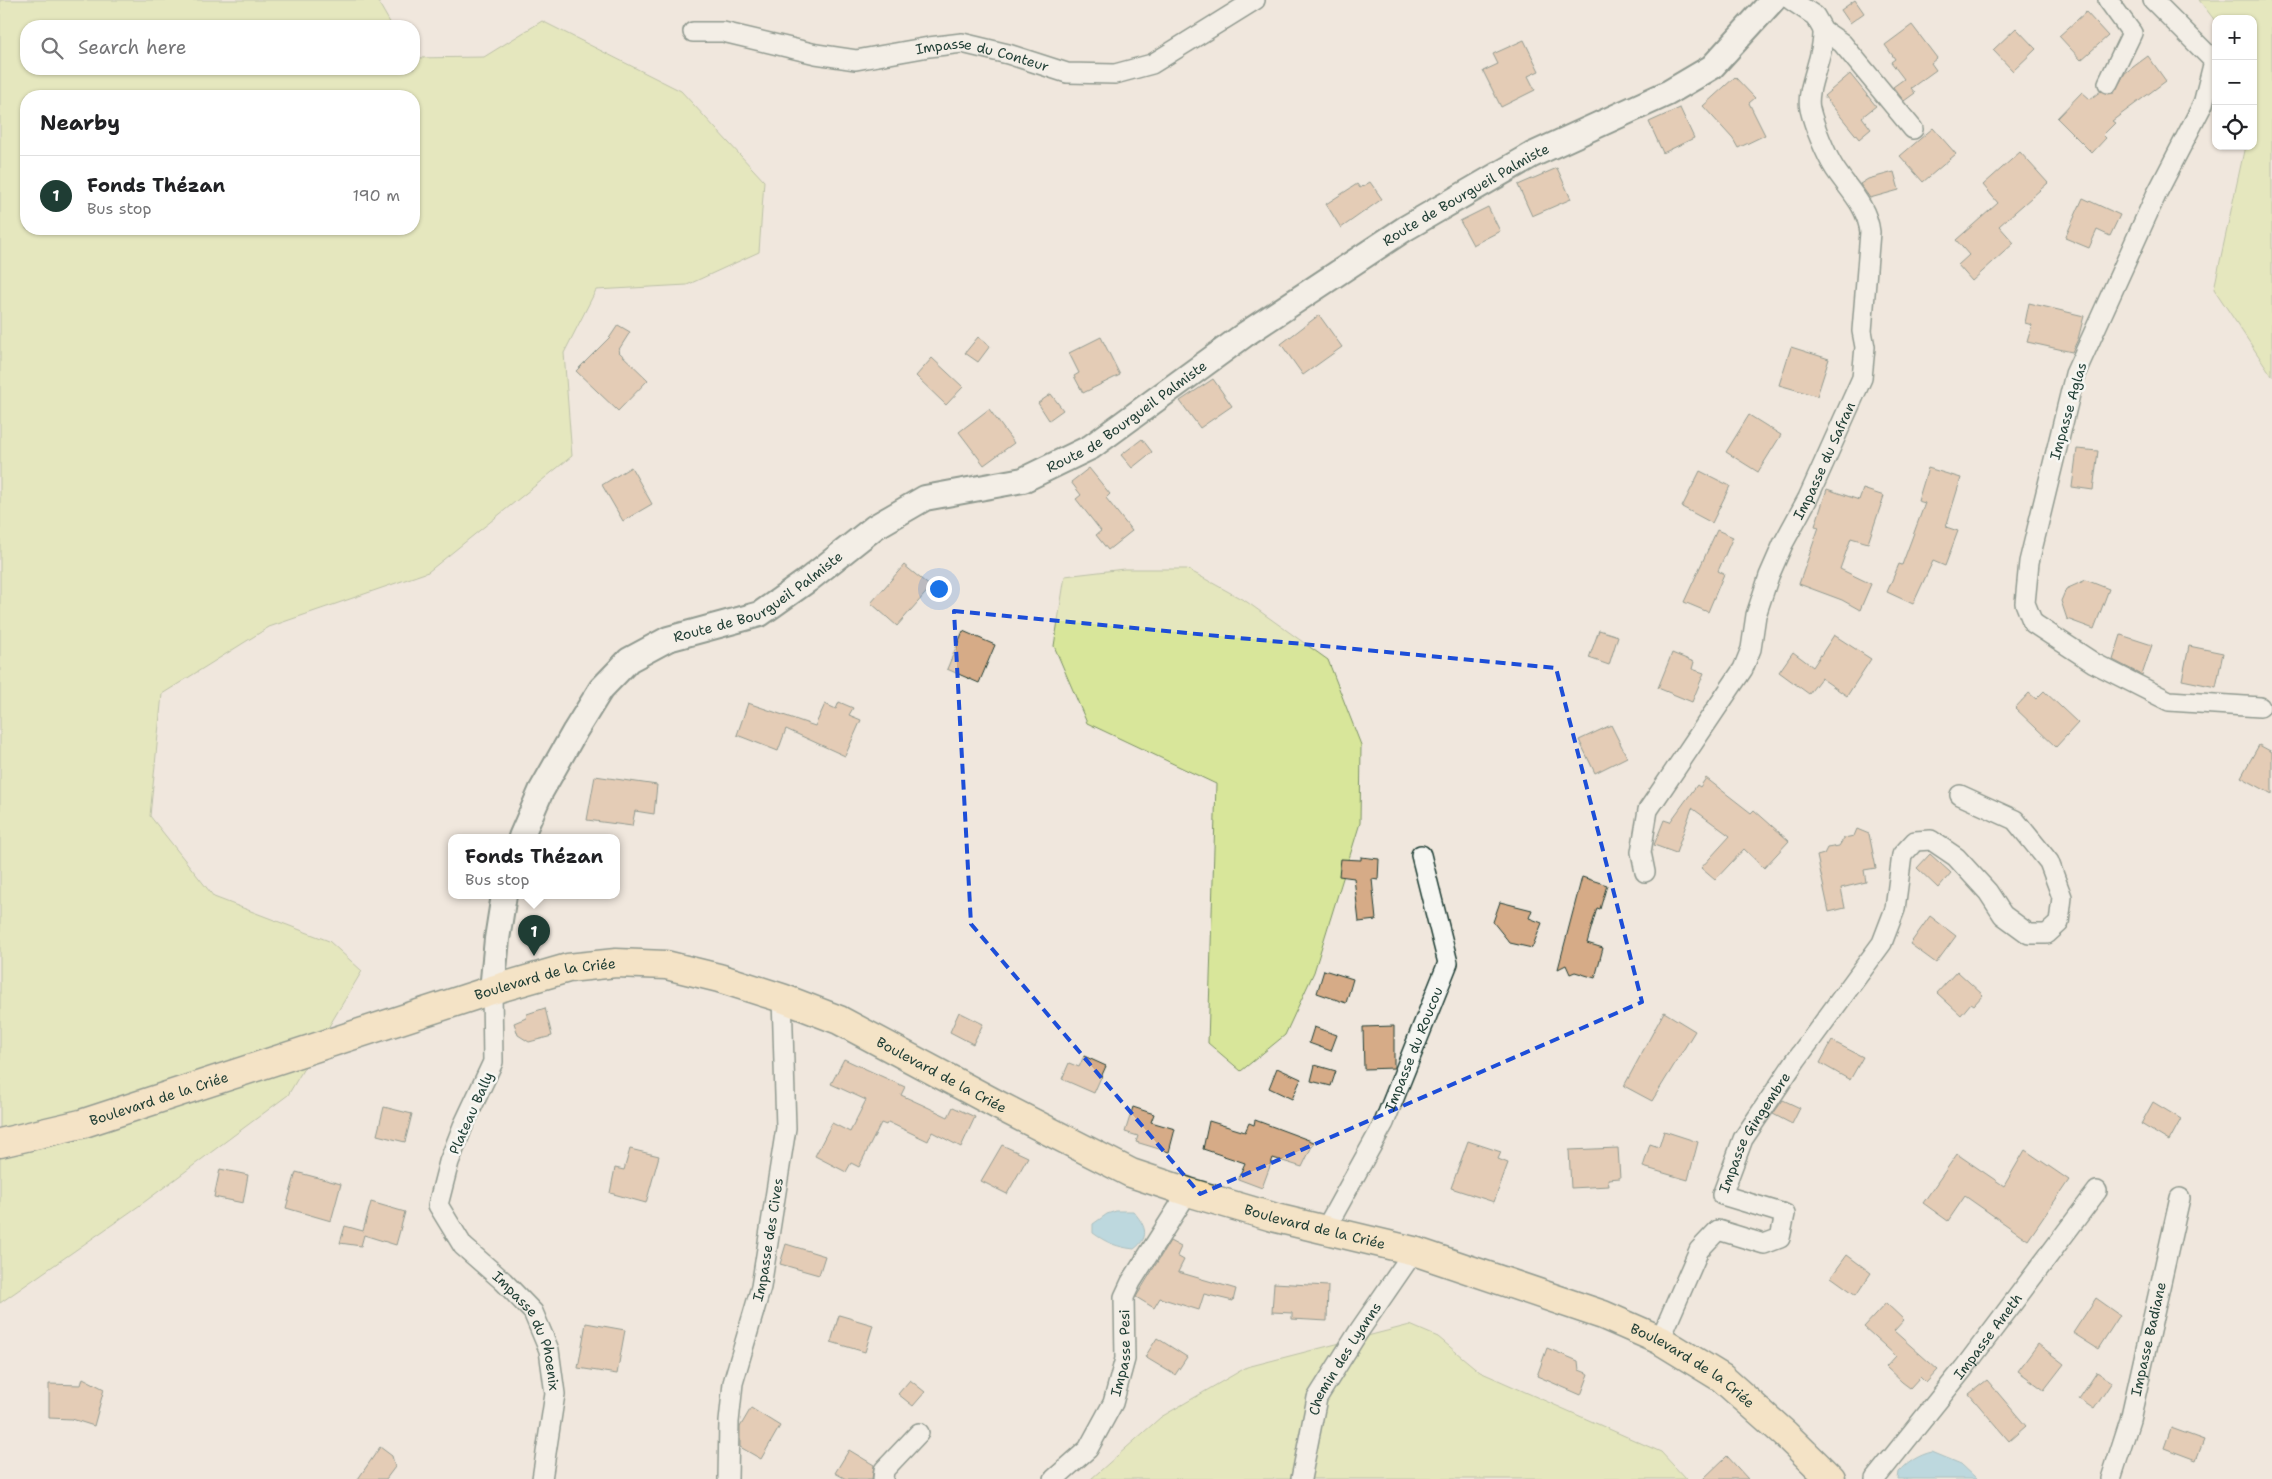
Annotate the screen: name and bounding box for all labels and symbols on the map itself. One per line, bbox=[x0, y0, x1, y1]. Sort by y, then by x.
street label: Impasse du Conteur bbox=[914, 34, 1052, 76]
street label: Route de Bourgueil Palmiste bbox=[1379, 139, 1552, 250]
street label: Route de Bourgueil Palmiste bbox=[1043, 356, 1210, 476]
street label: Impasse Aglas bbox=[2045, 360, 2091, 462]
street label: Impasse du Safran bbox=[1789, 399, 1859, 523]
street label: Route de Bourgueil Palmiste bbox=[671, 547, 846, 646]
your location bbox=[926, 576, 952, 602]
pin: 1 bbox=[518, 915, 550, 956]
street label: Boulevard de la Criée bbox=[472, 954, 617, 1004]
street label: Impasse du Roucou bbox=[1381, 984, 1447, 1114]
street label: Boulevard de la Criée bbox=[873, 1033, 1010, 1117]
street label: Boulevard de la Criée bbox=[87, 1068, 231, 1130]
street label: Plateau Bally bbox=[445, 1069, 497, 1157]
street label: Impasse Gingembre bbox=[1715, 1069, 1794, 1195]
street label: Impasse des Cives bbox=[748, 1177, 787, 1303]
street label: Boulevard de la Criée bbox=[1242, 1200, 1387, 1253]
street label: Impasse du Phoenix bbox=[489, 1267, 563, 1392]
street label: Impasse Badiane bbox=[2127, 1280, 2170, 1398]
street label: Impasse Aneth bbox=[1950, 1290, 2026, 1383]
street label: Chemin des Lyanns bbox=[1305, 1298, 1385, 1417]
street label: Impasse Pesi bbox=[1106, 1309, 1134, 1398]
street label: Boulevard de la Criée bbox=[1628, 1319, 1759, 1412]

